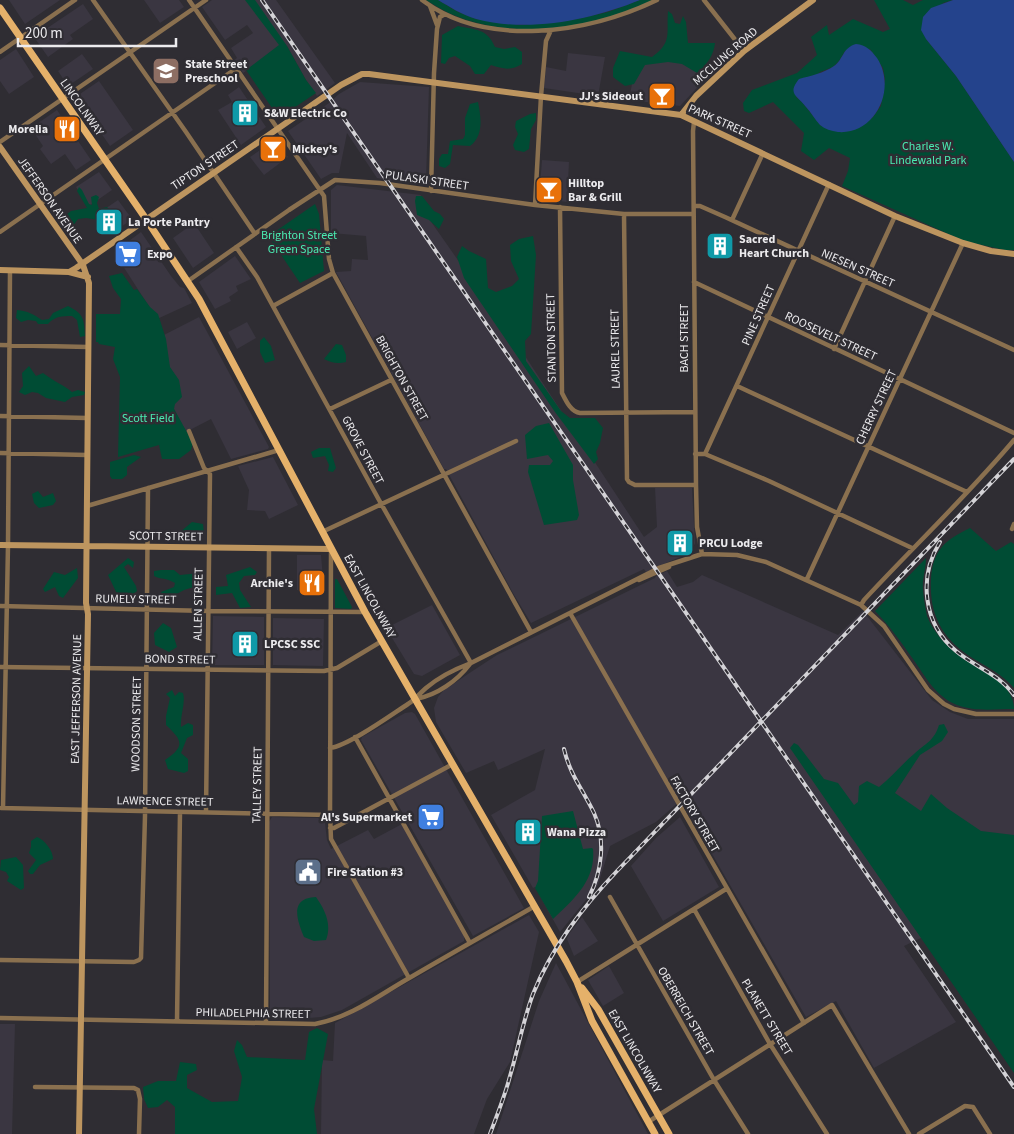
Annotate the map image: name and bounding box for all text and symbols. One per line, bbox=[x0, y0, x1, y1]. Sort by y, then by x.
scale bar bbox=[18, 15, 175, 47]
text: 200 m bbox=[25, 23, 63, 44]
street label: MCCLUNG ROAD bbox=[689, 23, 762, 90]
school or university icon: State Street Preschool bbox=[151, 56, 181, 86]
place label: State Street Preschool bbox=[185, 56, 248, 87]
street label: LINCOLNWAY bbox=[56, 75, 108, 140]
bar icon: JJ's Sideout bbox=[647, 81, 677, 111]
place label: JJ's Sideout bbox=[579, 88, 643, 105]
building icon: S&W Electric Co bbox=[230, 98, 260, 128]
street label: PARK STREET bbox=[686, 100, 755, 143]
place label: S&W Electric Co bbox=[264, 105, 347, 122]
restaurant icon: Morelia bbox=[52, 114, 82, 144]
place label: Morelia bbox=[8, 121, 48, 138]
bar icon: Mickey's bbox=[258, 134, 288, 164]
street label: TIPTON STREET bbox=[168, 136, 243, 195]
park label: Charles W. Lindewald Park bbox=[889, 138, 967, 169]
place label: Mickey's bbox=[292, 141, 337, 158]
street label: JEFFERSON AVENUE bbox=[13, 154, 86, 247]
street label: PULASKI STREET bbox=[384, 166, 470, 195]
bar icon: Hilltop Bar & Grill bbox=[534, 175, 564, 205]
place label: Hilltop Bar & Grill bbox=[568, 175, 622, 206]
building icon: La Porte Pantry bbox=[94, 207, 124, 237]
place label: La Porte Pantry bbox=[128, 214, 211, 231]
park label: Brighton Street Green Space bbox=[261, 227, 337, 258]
building icon: Sacred Heart Church bbox=[705, 231, 735, 261]
place label: Sacred Heart Church bbox=[739, 231, 809, 262]
supermarket icon: Expo bbox=[113, 239, 143, 269]
street label: NIESEN STREET bbox=[818, 245, 898, 292]
place label: Expo bbox=[147, 246, 173, 263]
street label: PINE STREET bbox=[737, 282, 780, 348]
street label: STANTON STREET bbox=[542, 293, 561, 383]
street label: BACH STREET bbox=[676, 303, 693, 373]
street label: LAUREL STREET bbox=[606, 308, 625, 389]
street label: ROOSEVELT STREET bbox=[782, 308, 880, 365]
street label: BRIGHTON STREET bbox=[371, 333, 432, 424]
street label: CHERRY STREET bbox=[852, 366, 902, 448]
park label: Scott Field bbox=[122, 410, 174, 427]
street label: GROVE STREET bbox=[337, 413, 388, 488]
street label: SCOTT STREET bbox=[129, 527, 204, 546]
building icon: PRCU Lodge bbox=[665, 528, 695, 558]
place label: PRCU Lodge bbox=[699, 535, 763, 552]
street label: EAST LINCOLNWAY bbox=[339, 551, 400, 642]
street label: ALLEN STREET bbox=[189, 567, 208, 641]
restaurant icon: Archie's bbox=[297, 568, 327, 598]
place label: Archie's bbox=[250, 575, 293, 592]
street label: RUMELY STREET bbox=[95, 590, 177, 609]
building icon: LPCSC SSC bbox=[230, 629, 260, 659]
street label: EAST JEFFERSON AVENUE bbox=[67, 634, 86, 764]
place label: LPCSC SSC bbox=[264, 636, 320, 653]
street label: BOND STREET bbox=[144, 650, 216, 669]
street label: WOODSON STREET bbox=[127, 675, 146, 772]
street label: TALLEY STREET bbox=[248, 746, 267, 824]
street label: FACTORY STREET bbox=[666, 773, 724, 856]
street label: LAWRENCE STREET bbox=[116, 792, 214, 811]
supermarket icon: Al's Supermarket bbox=[416, 802, 446, 832]
place label: Al's Supermarket bbox=[320, 809, 412, 826]
building icon: Wana Pizza bbox=[513, 817, 543, 847]
place label: Wana Pizza bbox=[547, 824, 606, 841]
public building icon: Fire Station #3 bbox=[293, 857, 323, 887]
place label: Fire Station #3 bbox=[327, 864, 403, 881]
street label: OBERREICH STREET bbox=[653, 964, 718, 1059]
street label: PLANETT STREET bbox=[737, 976, 797, 1059]
street label: PHILADELPHIA STREET bbox=[195, 1004, 311, 1023]
street label: EAST LINCOLNWAY bbox=[604, 1006, 666, 1097]

